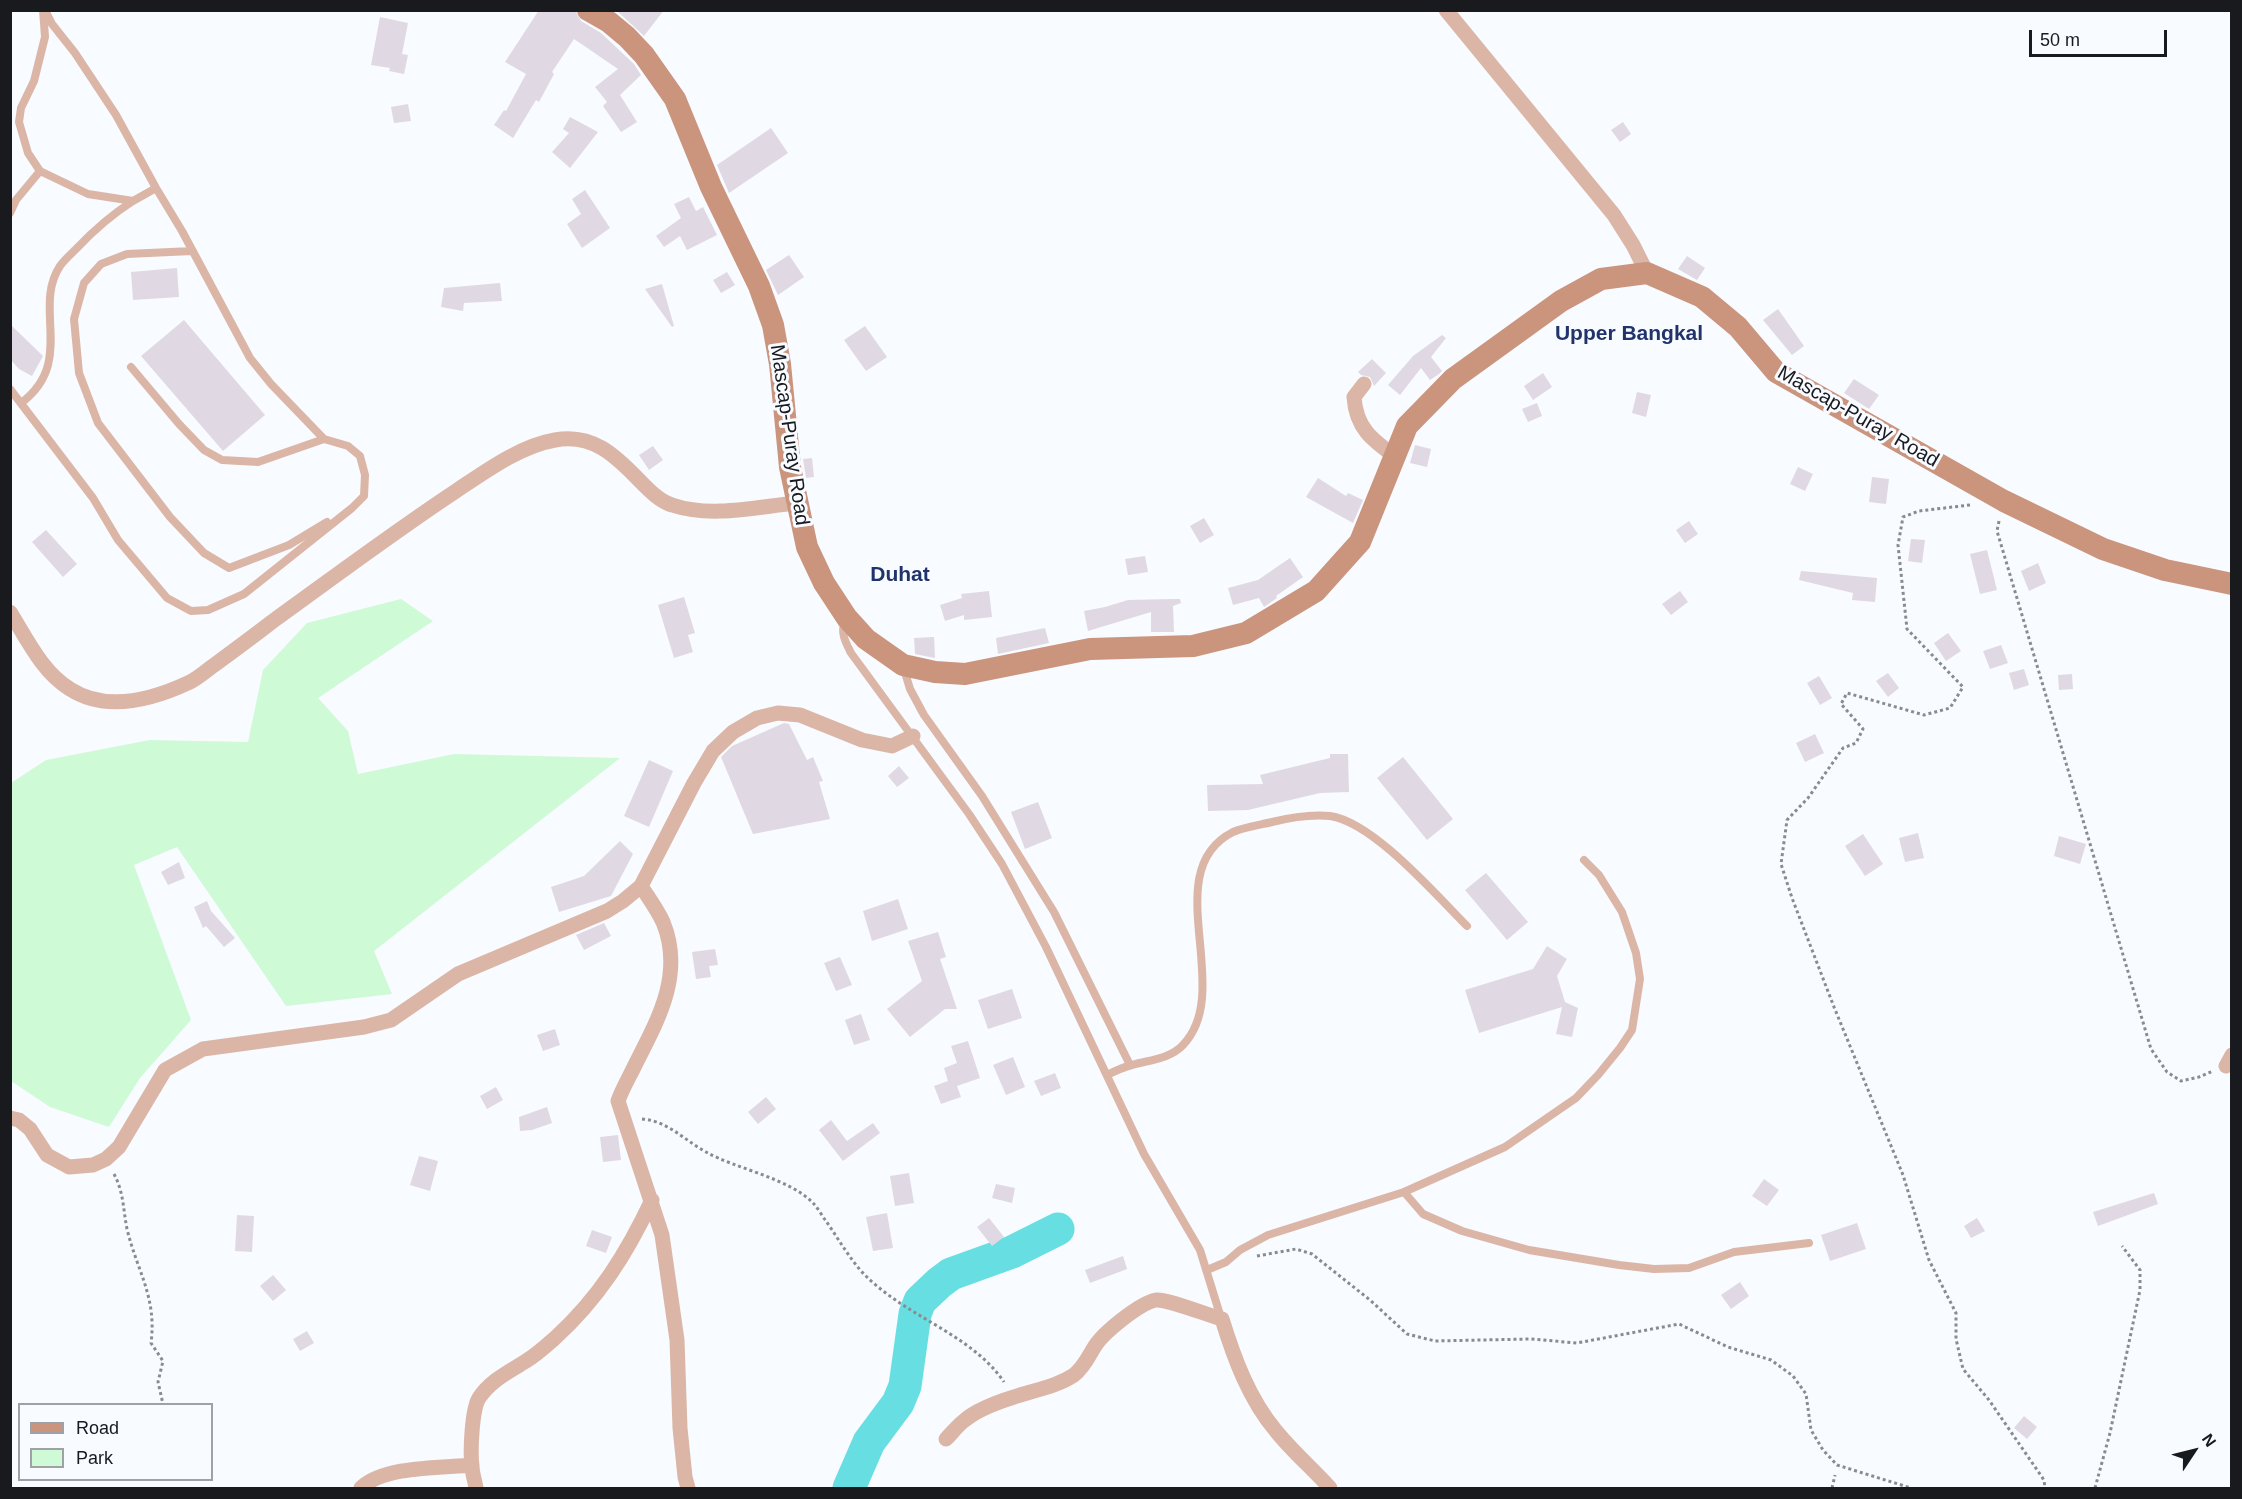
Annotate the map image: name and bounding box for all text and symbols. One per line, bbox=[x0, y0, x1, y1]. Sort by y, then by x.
scale bar bbox=[2032, 18, 2170, 56]
text: 50 m bbox=[2040, 30, 2080, 50]
district label: Upper Bangkal bbox=[1555, 321, 1703, 347]
street label: Mascap-Puray Road bbox=[764, 343, 814, 527]
street label: Mascap-Puray Road bbox=[1773, 361, 1943, 473]
district label: Duhat bbox=[870, 562, 930, 588]
legend bbox=[18, 1403, 213, 1481]
text: Road bbox=[76, 1418, 119, 1438]
north arrow bbox=[2164, 1421, 2224, 1481]
text: N bbox=[2199, 1431, 2219, 1450]
text: Park bbox=[76, 1448, 113, 1468]

